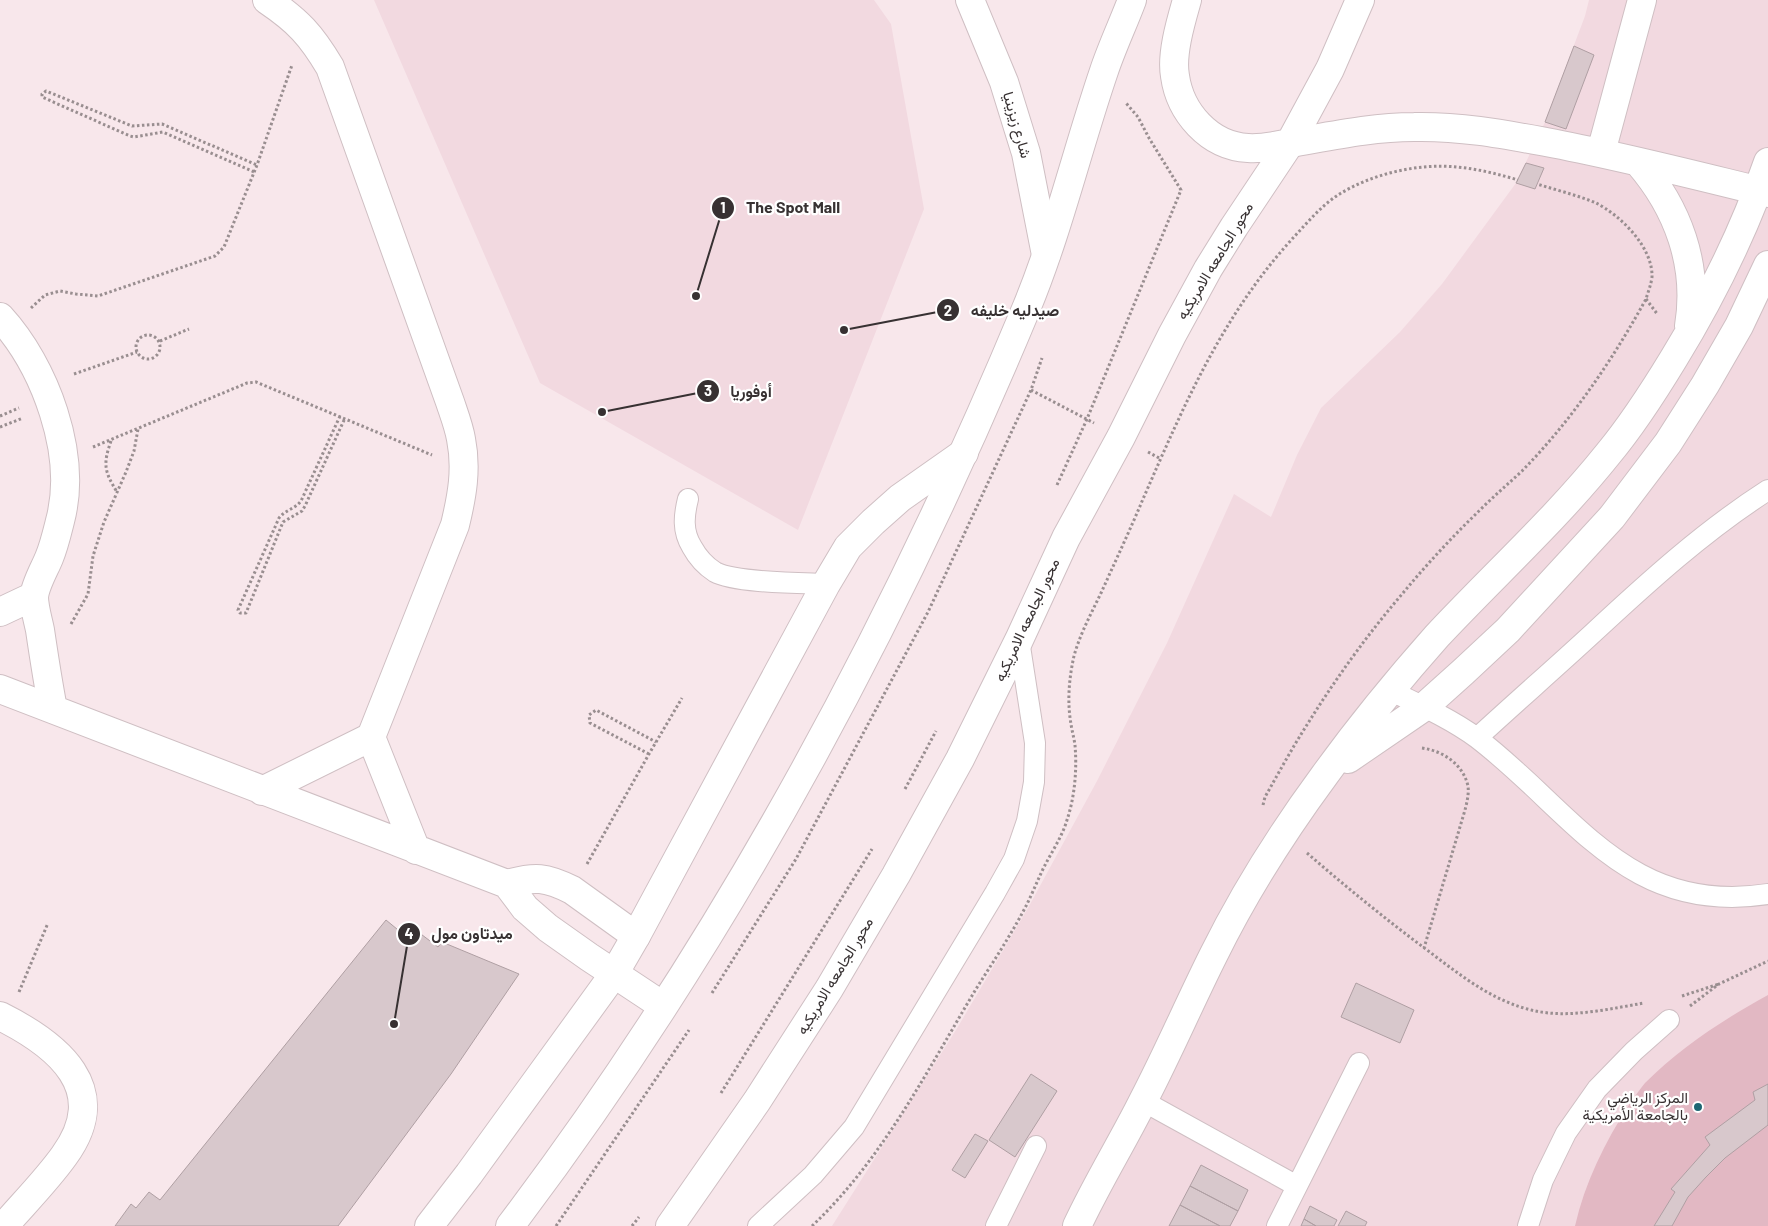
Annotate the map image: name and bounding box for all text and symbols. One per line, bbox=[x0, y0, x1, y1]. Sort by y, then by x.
street label: شارع زيزينيا bbox=[997, 89, 1036, 161]
callout: The Spot Mall bbox=[711, 192, 850, 223]
text: The Spot Mall bbox=[746, 197, 840, 216]
text: 1 bbox=[720, 198, 726, 216]
street label: محور الجامعه الامريكيه bbox=[1172, 199, 1257, 323]
callout: صيدليه خليفه bbox=[935, 295, 1069, 326]
text: صيدليه خليفه bbox=[971, 300, 1059, 320]
text: 2 bbox=[944, 301, 952, 319]
callout: أوفوريا bbox=[695, 375, 782, 406]
text: 3 bbox=[704, 381, 712, 399]
text: أوفوريا bbox=[730, 381, 772, 402]
street label: محور الجامعه الامريكيه bbox=[990, 555, 1063, 684]
street label: محور الجامعه الامريكيه bbox=[792, 914, 877, 1038]
callout: ميدتاون مول bbox=[397, 918, 523, 949]
text: ميدتاون مول bbox=[431, 923, 513, 944]
text: 4 bbox=[404, 924, 414, 942]
place label: المركز الرياضي بالجامعة الأمريكية bbox=[1582, 1088, 1688, 1124]
marker: المركز الرياضي بالجامعة الأمريكية bbox=[1692, 1101, 1704, 1113]

